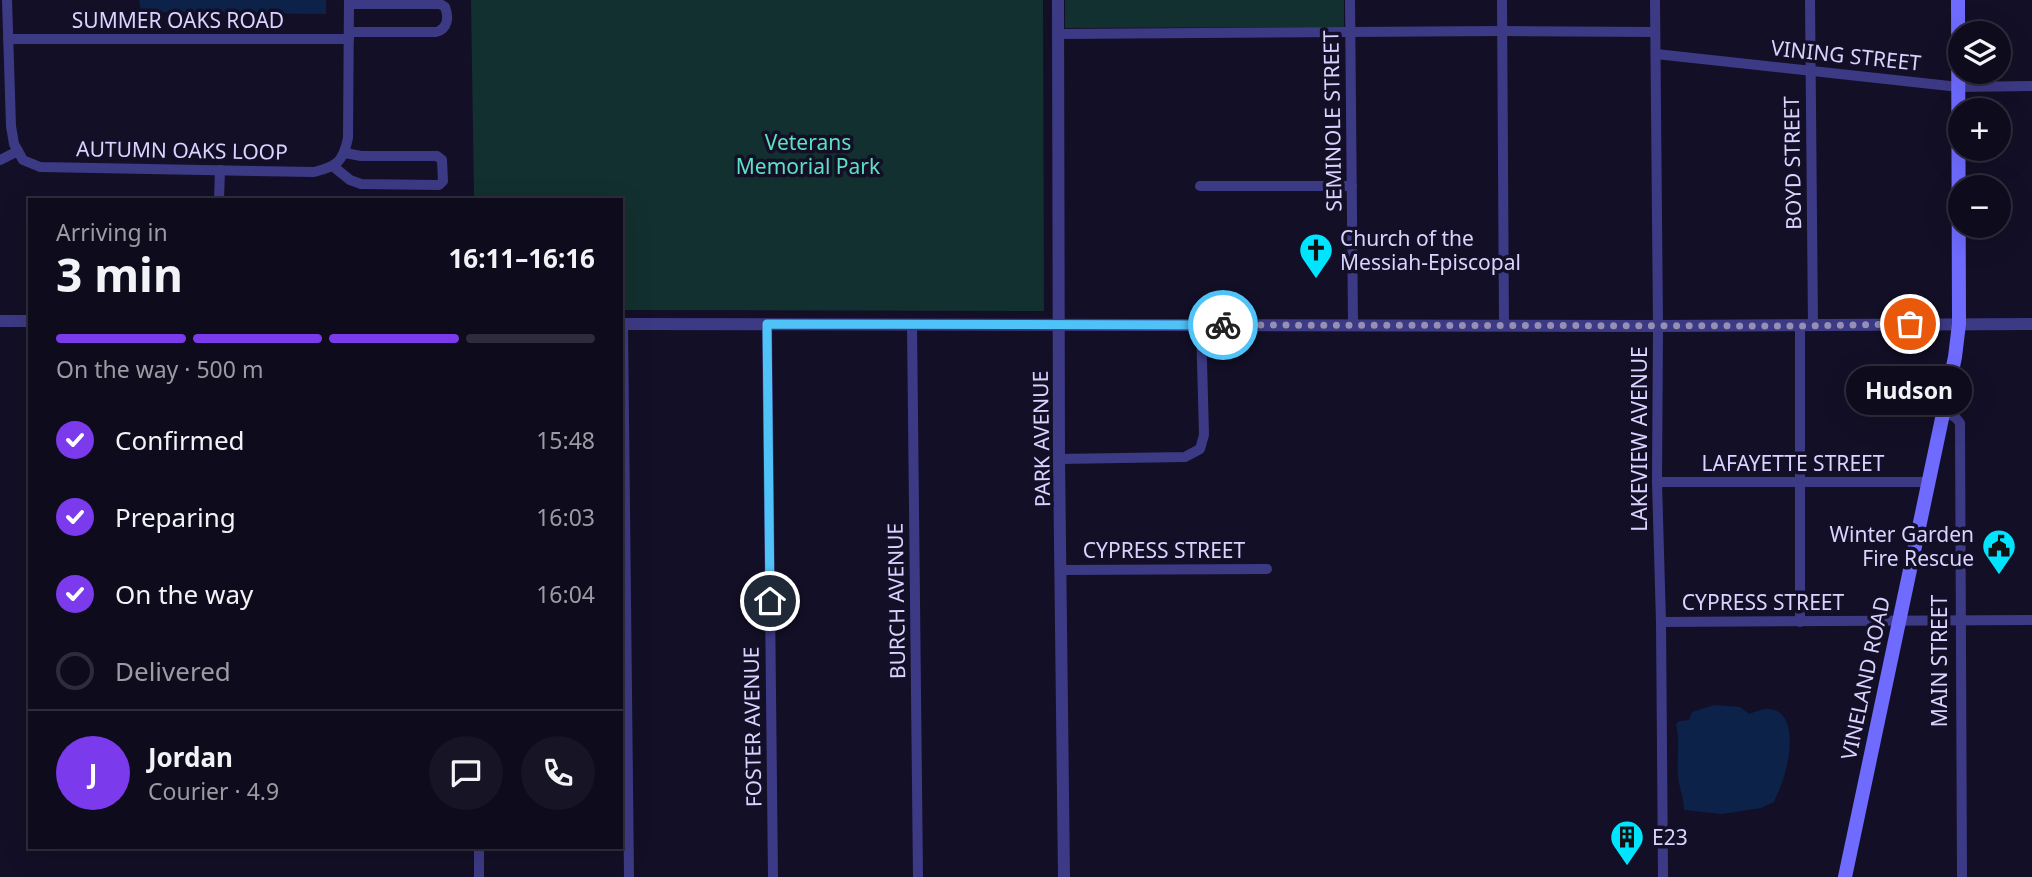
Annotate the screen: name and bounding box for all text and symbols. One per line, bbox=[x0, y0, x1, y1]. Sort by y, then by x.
street label: SUMMER OAKS ROAD bbox=[72, 6, 284, 34]
map controls bbox=[1948, 21, 2011, 238]
button: layers bbox=[1948, 21, 2011, 84]
street label: SEMINOLE STREET bbox=[1316, 30, 1348, 212]
street label: VINING STREET bbox=[1770, 33, 1923, 77]
street label: BOYD STREET bbox=[1777, 96, 1807, 230]
button: + bbox=[1948, 98, 2011, 161]
park label: Veterans Memorial Park bbox=[736, 128, 881, 180]
street label: AUTUMN OAKS LOOP bbox=[76, 134, 288, 166]
button: − bbox=[1948, 175, 2011, 238]
text: Arriving in bbox=[56, 216, 168, 248]
place label: Church of the Messiah-Episcopal bbox=[1340, 224, 1521, 276]
church icon: Church of the Messiah-Episcopal bbox=[1297, 231, 1335, 280]
text: 16:11–16:16 bbox=[448, 240, 595, 276]
text: 3 min bbox=[56, 243, 183, 305]
courier bbox=[1188, 290, 1258, 360]
pin bbox=[1880, 294, 1940, 354]
icon: bag bbox=[1891, 305, 1929, 343]
icon: bike bbox=[1204, 306, 1242, 344]
street label: LAKEVIEW AVENUE bbox=[1625, 346, 1653, 532]
text: On the way · 500 m bbox=[56, 353, 263, 385]
callout: Hudson bbox=[1847, 366, 1973, 415]
street label: PARK AVENUE bbox=[1026, 371, 1056, 507]
text: Hudson bbox=[1865, 374, 1953, 406]
icon: check bbox=[56, 421, 94, 459]
text: Confirmed bbox=[115, 422, 245, 458]
text: 15:48 bbox=[536, 424, 595, 456]
street label: LAFAYETTE STREET bbox=[1702, 449, 1885, 477]
icon: check bbox=[56, 498, 94, 536]
text: Preparing bbox=[115, 499, 236, 535]
text: 16:03 bbox=[536, 501, 595, 533]
place label: Winter Garden Fire Rescue bbox=[1829, 520, 1974, 572]
street label: BURCH AVENUE bbox=[881, 523, 911, 679]
public building icon: Winter Garden Fire Rescue bbox=[1980, 527, 2018, 576]
street label: CYPRESS STREET bbox=[1083, 536, 1246, 564]
pin bbox=[740, 571, 800, 631]
icon: check bbox=[56, 575, 94, 613]
text: On the way bbox=[115, 576, 253, 612]
text: 16:04 bbox=[536, 578, 595, 610]
icon: home bbox=[751, 582, 789, 620]
street label: CYPRESS STREET bbox=[1682, 588, 1845, 616]
street label: VINELAND ROAD bbox=[1834, 594, 1896, 762]
street label: MAIN STREET bbox=[1925, 595, 1953, 727]
street label: FOSTER AVENUE bbox=[737, 646, 767, 808]
text: Delivered bbox=[115, 653, 231, 689]
button: chat bbox=[429, 736, 503, 810]
button: phone bbox=[521, 736, 595, 810]
text: Jordan bbox=[148, 739, 233, 775]
text: J bbox=[89, 755, 97, 791]
text: Courier · 4.9 bbox=[148, 775, 279, 807]
building icon: E23 bbox=[1608, 818, 1646, 867]
place label: E23 bbox=[1652, 823, 1688, 851]

